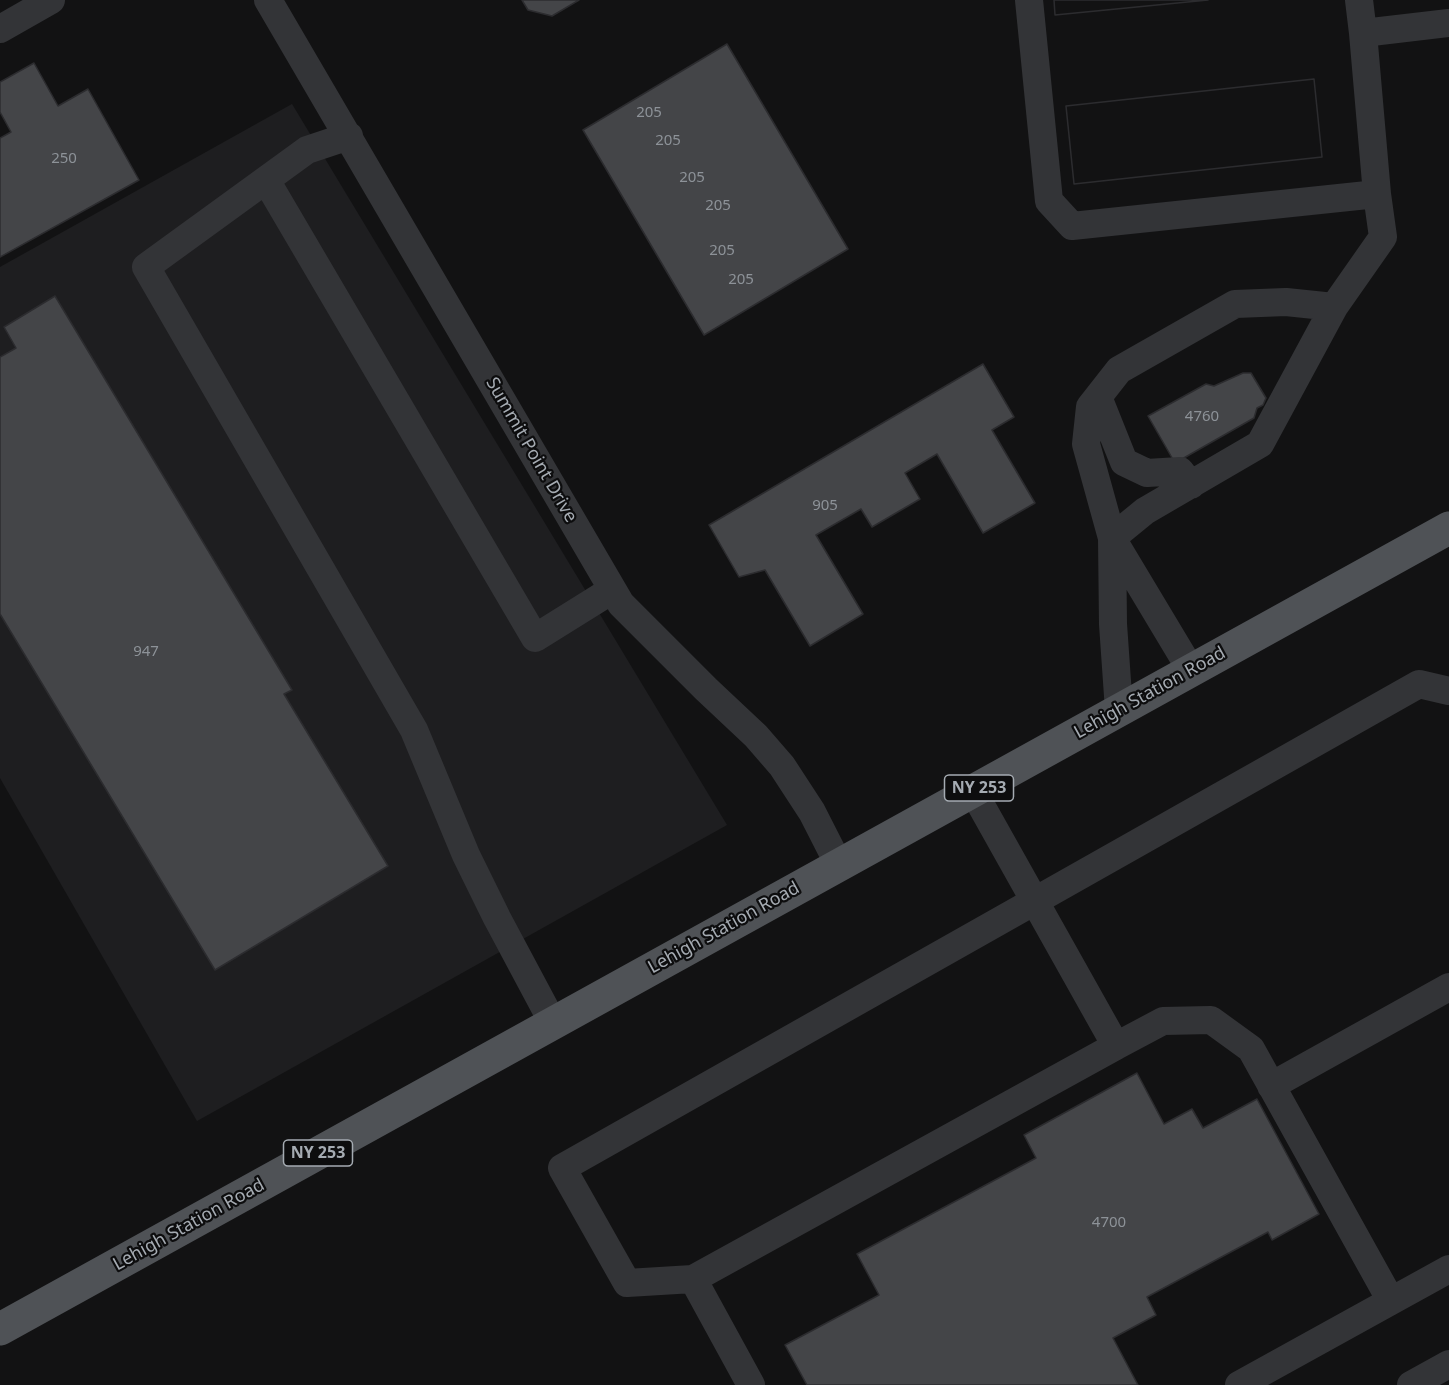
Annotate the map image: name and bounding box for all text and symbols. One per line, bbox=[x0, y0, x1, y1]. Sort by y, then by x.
house number: 205 bbox=[636, 104, 662, 122]
house number: 205 bbox=[655, 132, 681, 150]
house number: 250 bbox=[51, 150, 77, 168]
house number: 205 bbox=[679, 169, 705, 187]
house number: 205 bbox=[705, 197, 731, 215]
house number: 205 bbox=[709, 242, 735, 260]
house number: 205 bbox=[728, 271, 754, 289]
street label: Summit Point Drive bbox=[481, 374, 581, 526]
house number: 4760 bbox=[1185, 408, 1219, 426]
house number: 905 bbox=[812, 497, 838, 515]
street label: Lehigh Station Road bbox=[1071, 642, 1229, 744]
house number: 947 bbox=[133, 643, 159, 661]
road number: NY 253 bbox=[944, 775, 1014, 801]
street label: Lehigh Station Road bbox=[645, 877, 803, 979]
road number: NY 253 bbox=[284, 1140, 352, 1166]
street label: Lehigh Station Road bbox=[110, 1174, 268, 1276]
house number: 4700 bbox=[1092, 1214, 1126, 1232]

